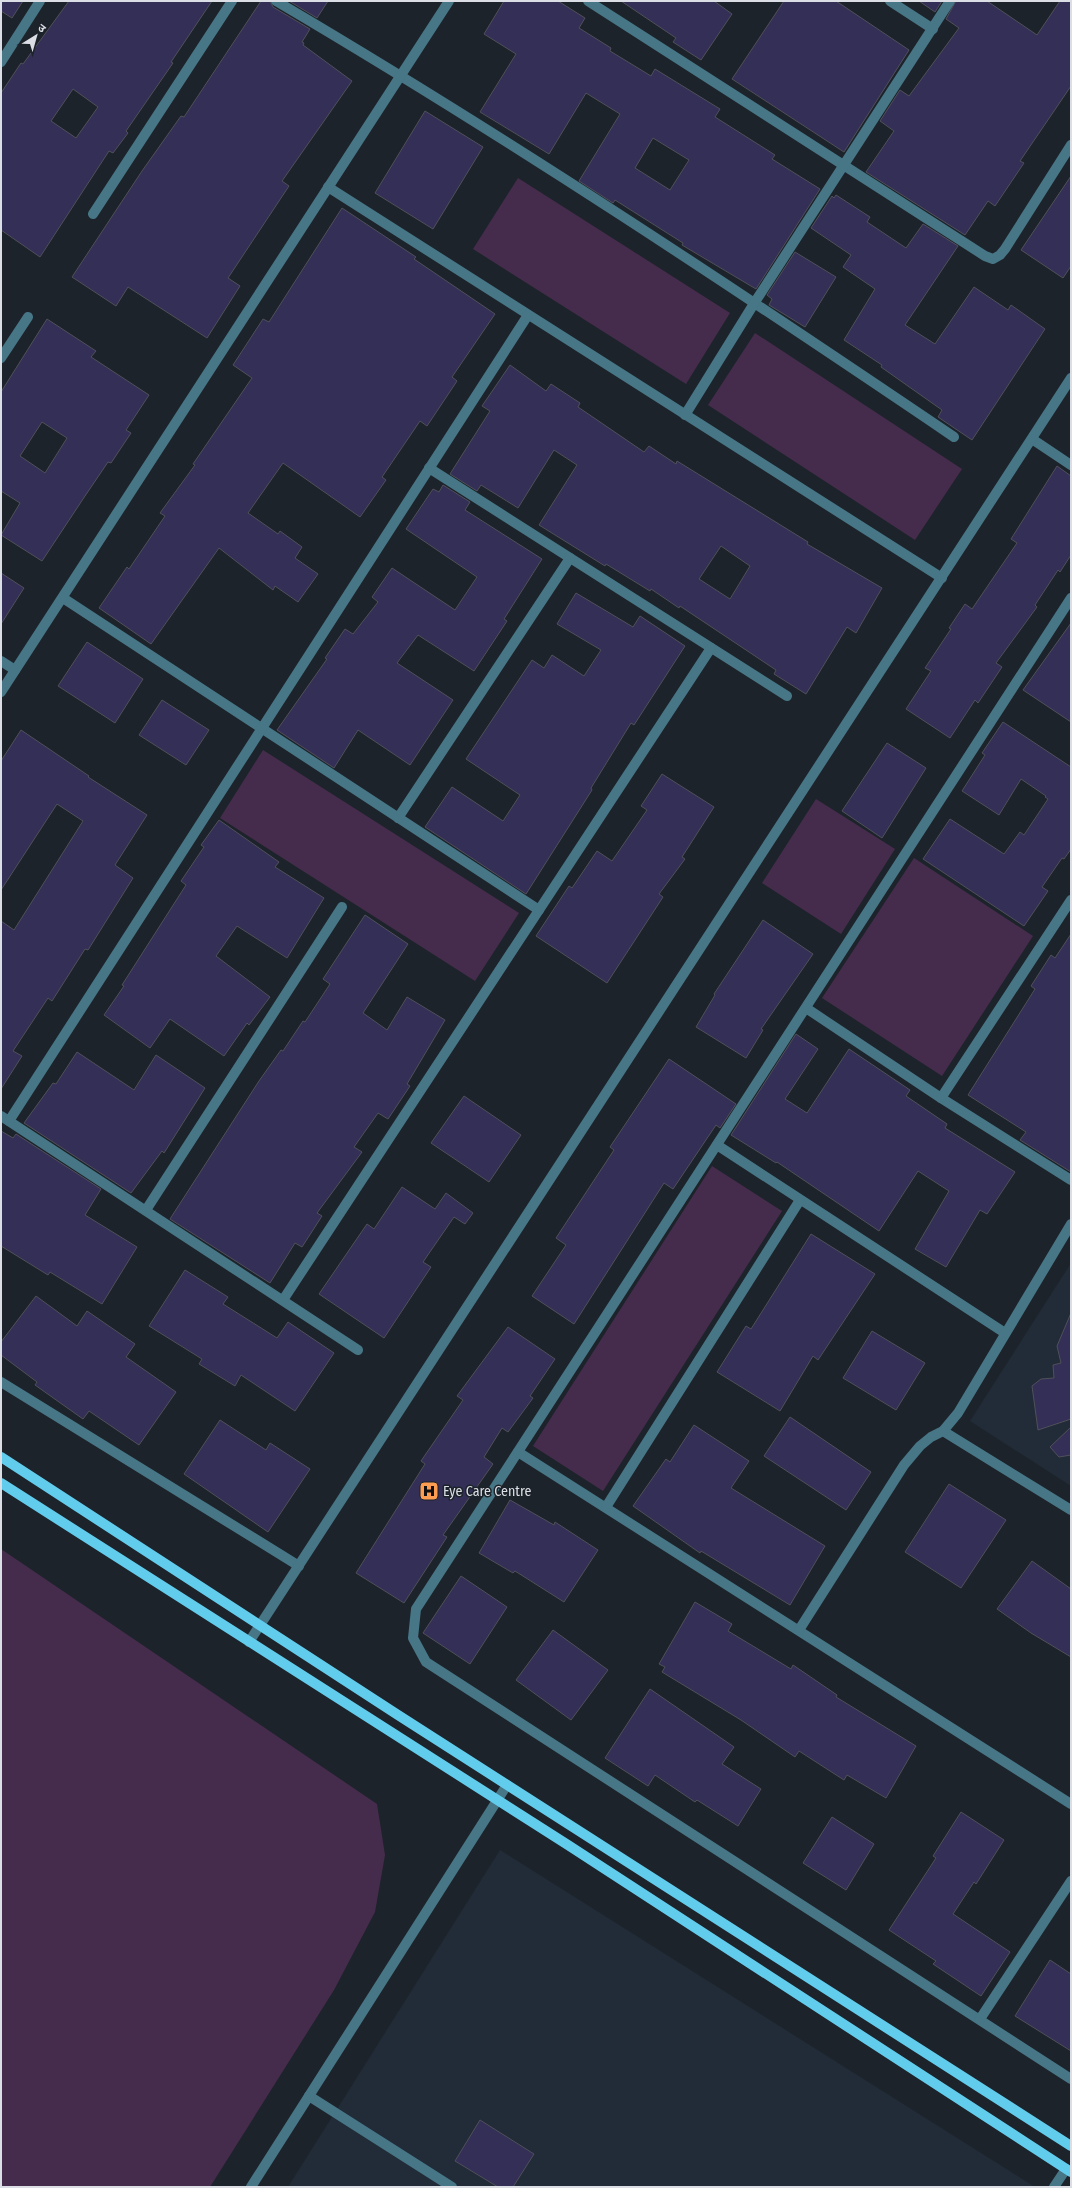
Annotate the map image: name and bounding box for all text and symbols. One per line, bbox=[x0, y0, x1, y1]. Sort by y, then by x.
north arrow bbox=[16, 16, 56, 56]
text: उ bbox=[35, 21, 49, 36]
hospital icon: Eye Care Centre bbox=[418, 1480, 440, 1502]
place label: Eye Care Centre bbox=[443, 1483, 531, 1500]

